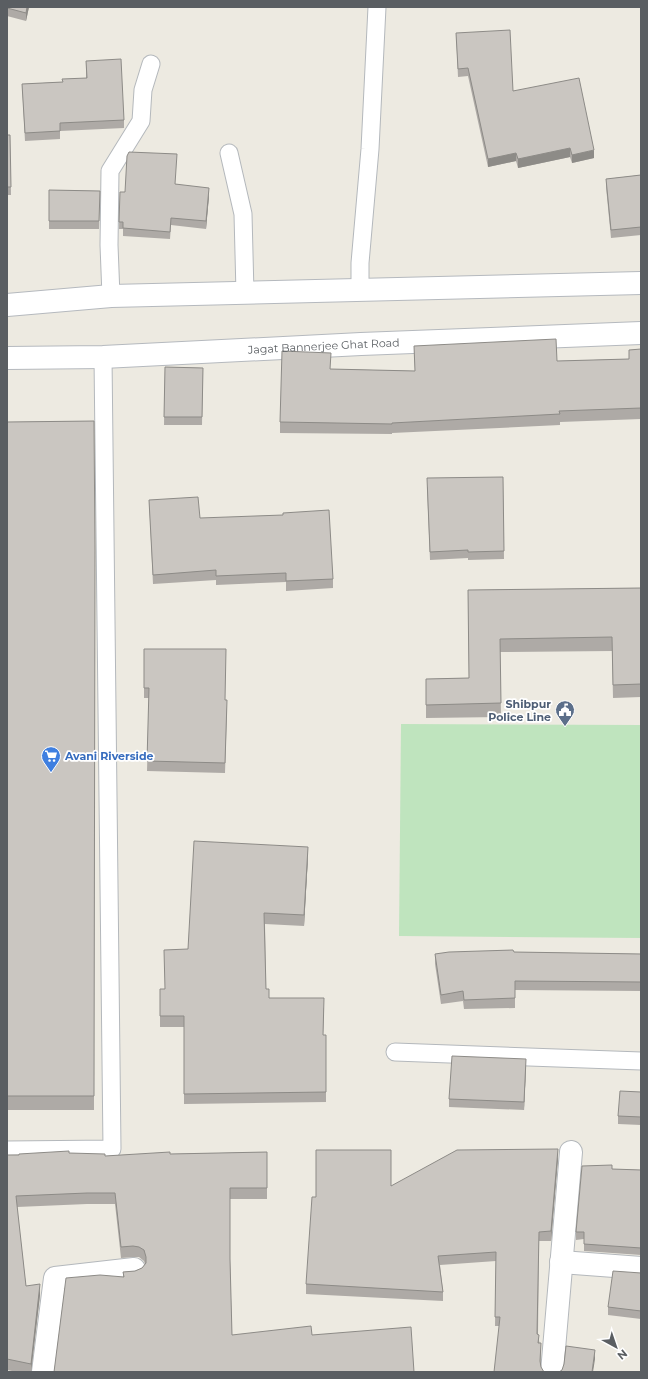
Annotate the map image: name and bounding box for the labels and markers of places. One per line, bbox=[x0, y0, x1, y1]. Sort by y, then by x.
place label: Shibpur Police Line bbox=[488, 697, 551, 724]
public building icon: Shibpur Police Line bbox=[554, 699, 576, 727]
supermarket icon: Avani Riverside bbox=[40, 745, 62, 773]
place label: Avani Riverside bbox=[64, 749, 154, 763]

